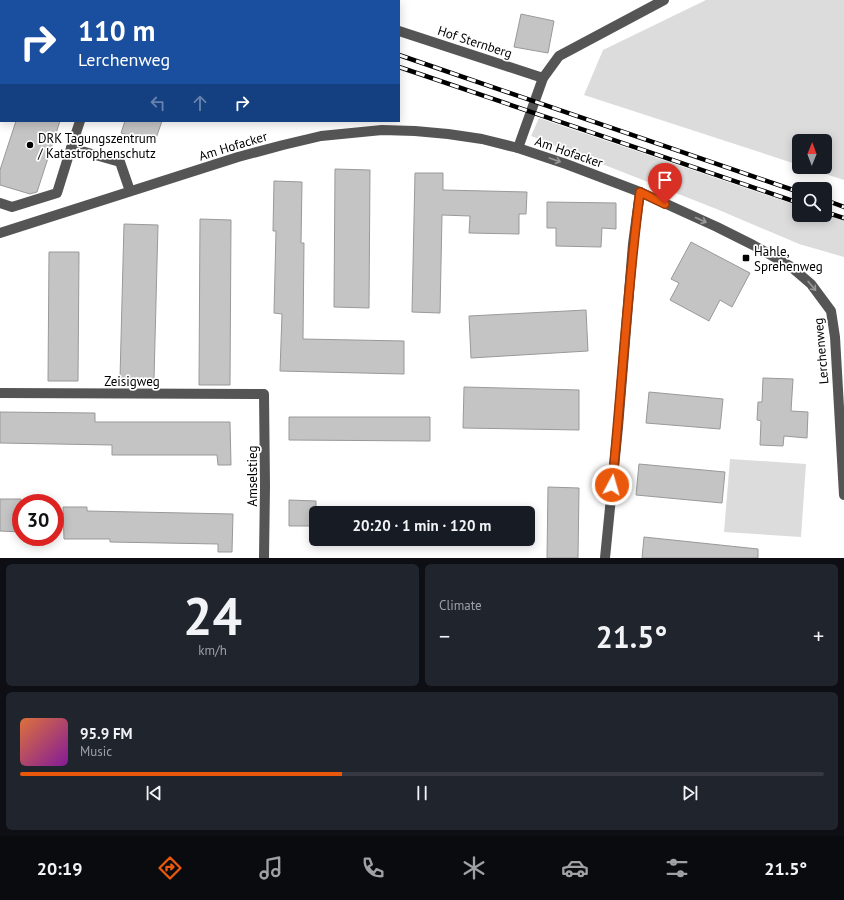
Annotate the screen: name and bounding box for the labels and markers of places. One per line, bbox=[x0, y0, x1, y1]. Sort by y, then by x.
place label: DRK Tagungszentrum / Katastrophenschutz bbox=[37, 130, 156, 162]
marker: DRK Tagungszentrum / Katastrophenschutz bbox=[25, 140, 35, 150]
pin bbox=[648, 163, 682, 204]
place label: Hahle, Sprehenweg bbox=[754, 243, 823, 275]
marker: Hahle, Sprehenweg bbox=[741, 253, 751, 263]

